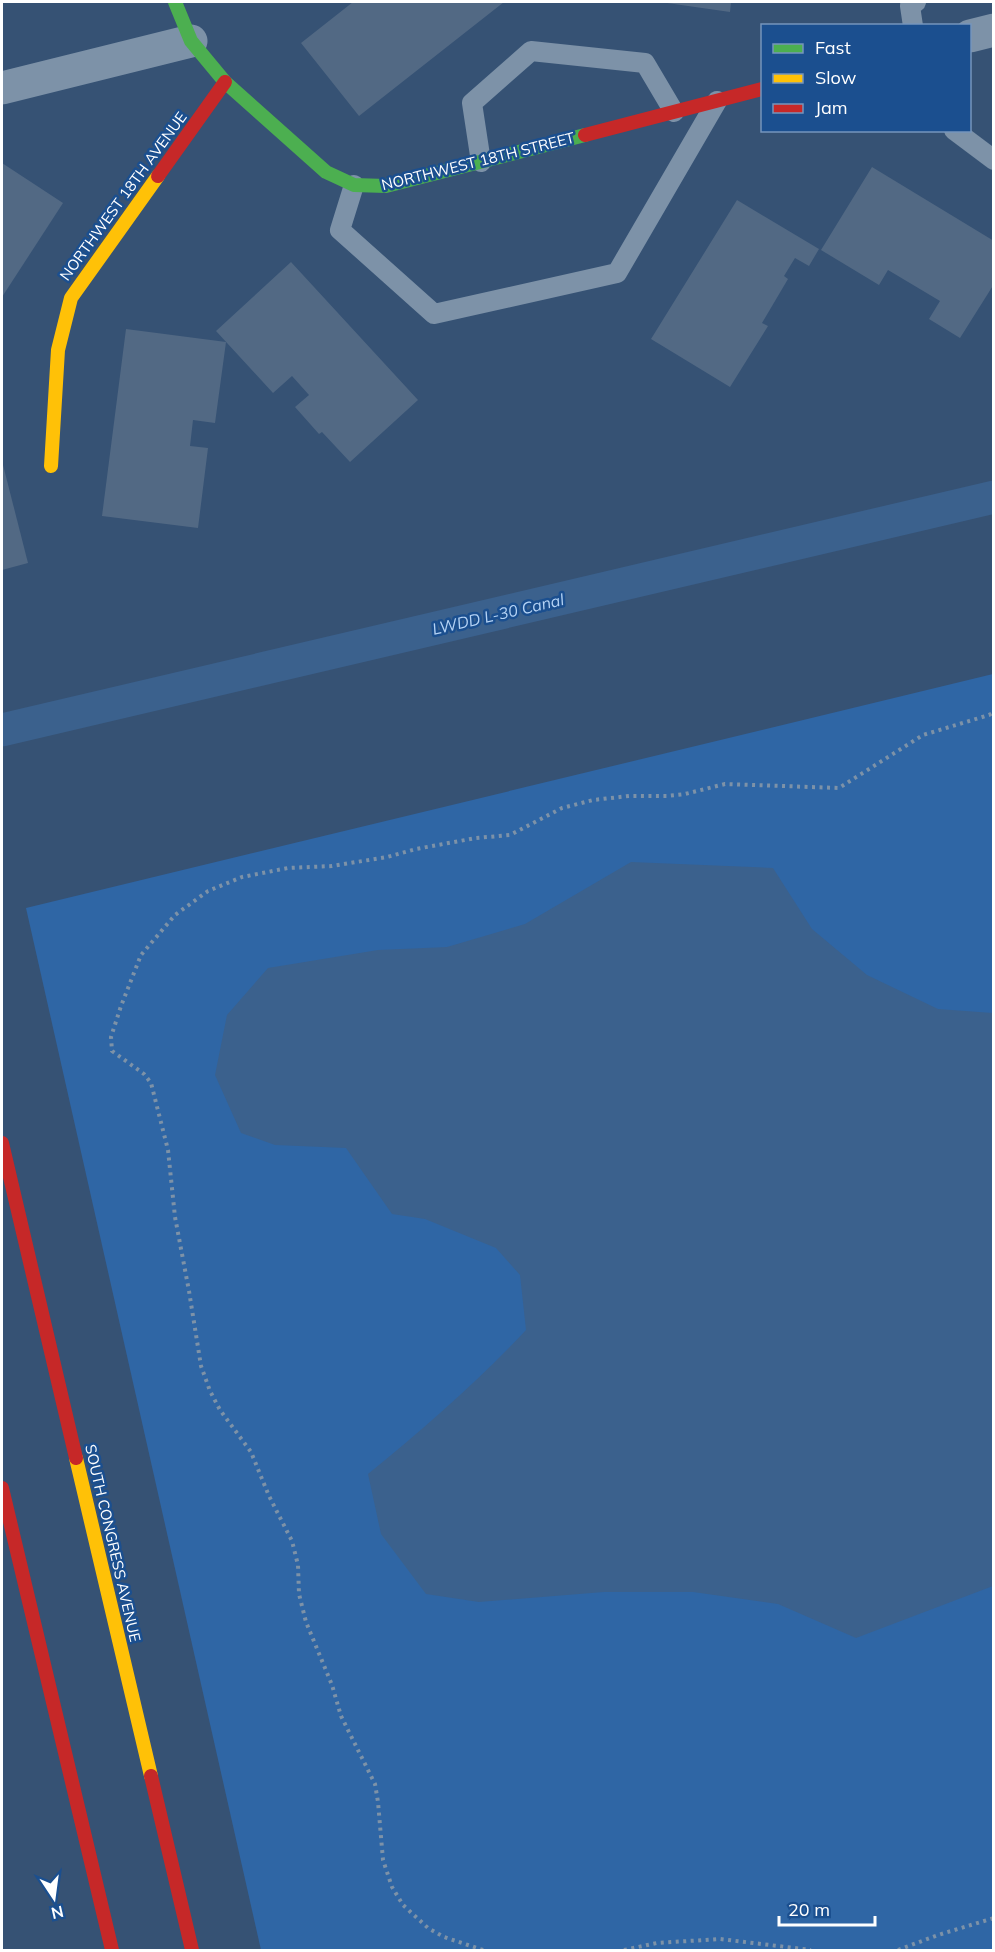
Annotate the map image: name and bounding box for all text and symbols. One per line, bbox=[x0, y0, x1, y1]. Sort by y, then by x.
legend bbox=[761, 24, 971, 132]
text: Fast bbox=[815, 36, 851, 59]
text: Slow bbox=[815, 66, 857, 89]
text: Jam bbox=[815, 96, 848, 119]
street label: NORTHWEST 18TH AVENUE bbox=[55, 108, 191, 284]
street label: NORTHWEST 18TH STREET bbox=[379, 128, 577, 194]
water label: LWDD L-30 Canal bbox=[430, 589, 566, 639]
street label: SOUTH CONGRESS AVENUE bbox=[81, 1442, 145, 1644]
north arrow bbox=[24, 1868, 84, 1928]
scale bar bbox=[779, 1889, 875, 1927]
text: 20 m bbox=[788, 1898, 830, 1921]
text: N bbox=[49, 1902, 66, 1924]

